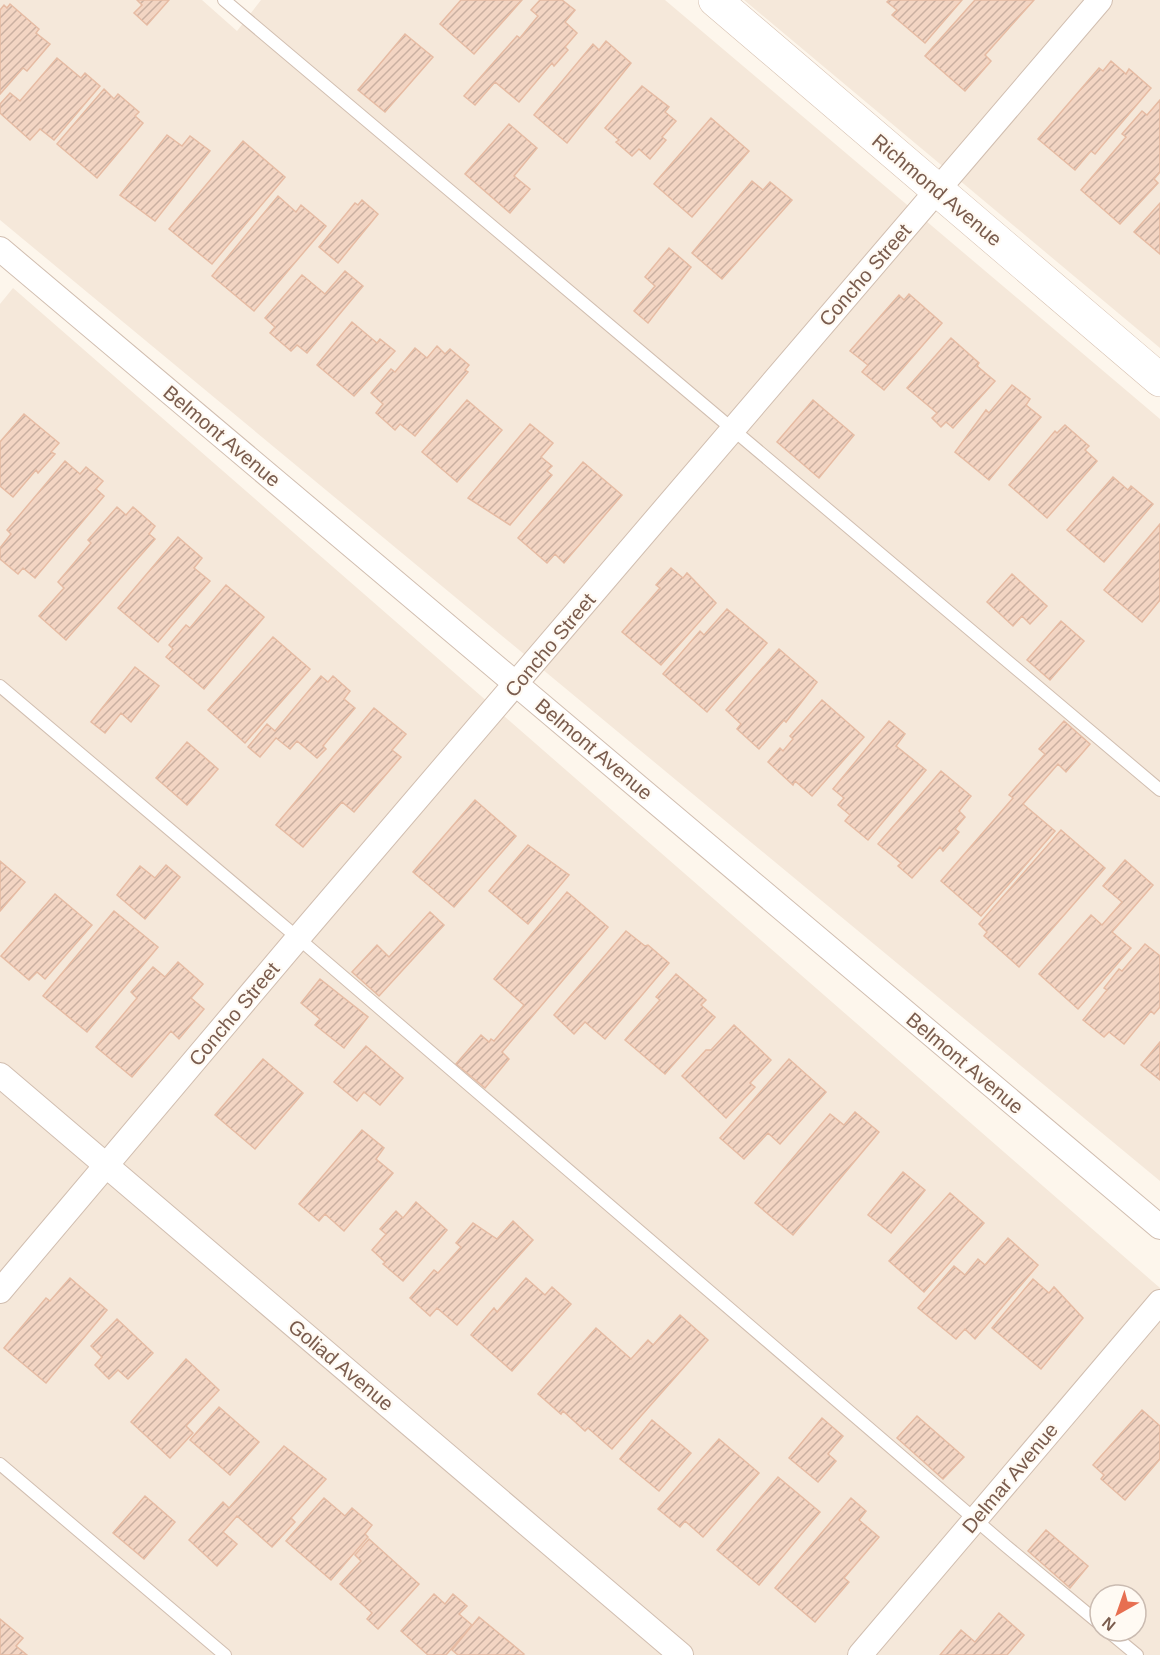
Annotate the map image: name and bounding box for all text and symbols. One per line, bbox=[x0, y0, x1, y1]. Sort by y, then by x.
street label: Richmond Avenue bbox=[868, 130, 1006, 250]
street label: Concho Street bbox=[815, 219, 916, 330]
street label: Belmont Avenue bbox=[159, 381, 285, 491]
street label: Concho Street bbox=[500, 589, 600, 701]
street label: Belmont Avenue bbox=[531, 694, 657, 804]
street label: Concho Street bbox=[184, 958, 284, 1070]
street label: Belmont Avenue bbox=[902, 1008, 1028, 1118]
street label: Goliad Avenue bbox=[284, 1315, 398, 1415]
street label: Delmar Avenue bbox=[958, 1419, 1062, 1537]
north arrow bbox=[1088, 1583, 1148, 1643]
text: N bbox=[1099, 1614, 1119, 1634]

